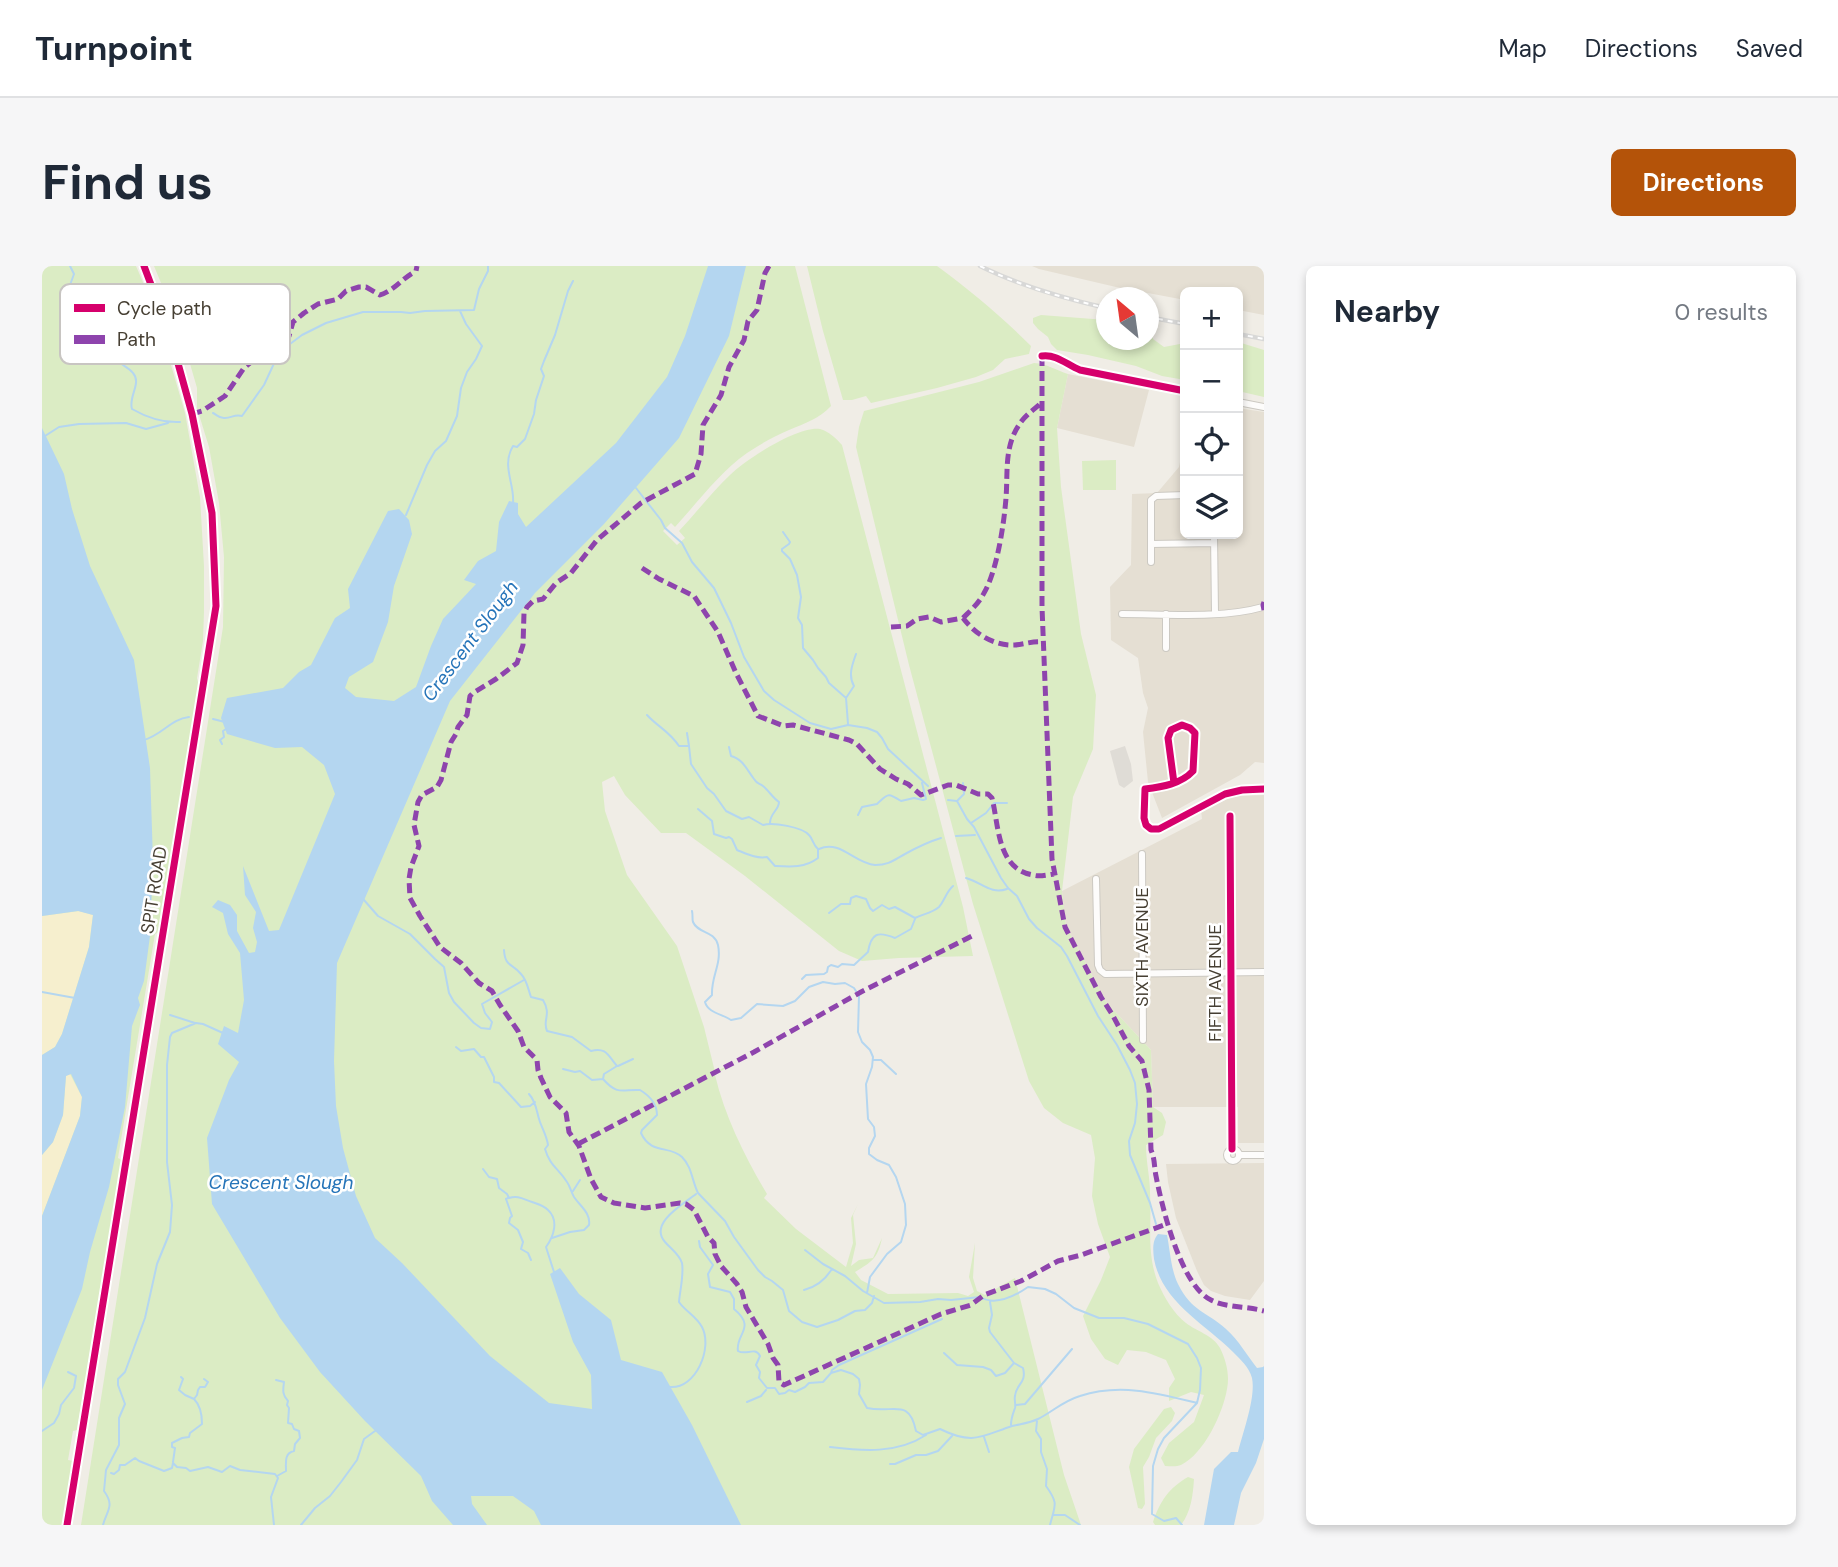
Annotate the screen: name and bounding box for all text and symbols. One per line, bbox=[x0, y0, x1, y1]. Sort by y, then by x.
text: Turnpoint bbox=[35, 27, 193, 70]
text: Map bbox=[1499, 33, 1547, 64]
text: Directions bbox=[1585, 33, 1698, 64]
text: Saved bbox=[1736, 33, 1803, 64]
button: Directions bbox=[1611, 149, 1796, 216]
text: Find us bbox=[42, 150, 213, 214]
legend bbox=[60, 284, 290, 364]
north arrow bbox=[1096, 287, 1159, 350]
map controls bbox=[1180, 287, 1243, 539]
button: + bbox=[1180, 287, 1243, 350]
text: Nearby bbox=[1334, 292, 1440, 331]
text: Cycle path bbox=[117, 296, 212, 321]
text: 0 results bbox=[1675, 297, 1768, 327]
text: Path bbox=[117, 327, 156, 352]
button: − bbox=[1180, 350, 1243, 413]
button: locate bbox=[1180, 413, 1243, 476]
button: layers bbox=[1180, 476, 1243, 539]
water label: Crescent Slough bbox=[416, 576, 524, 706]
street label: SPIT ROAD bbox=[135, 845, 173, 935]
street label: SIXTH AVENUE bbox=[1130, 887, 1154, 1007]
street label: FIFTH AVENUE bbox=[1203, 924, 1227, 1042]
water label: Crescent Slough bbox=[209, 1170, 353, 1195]

